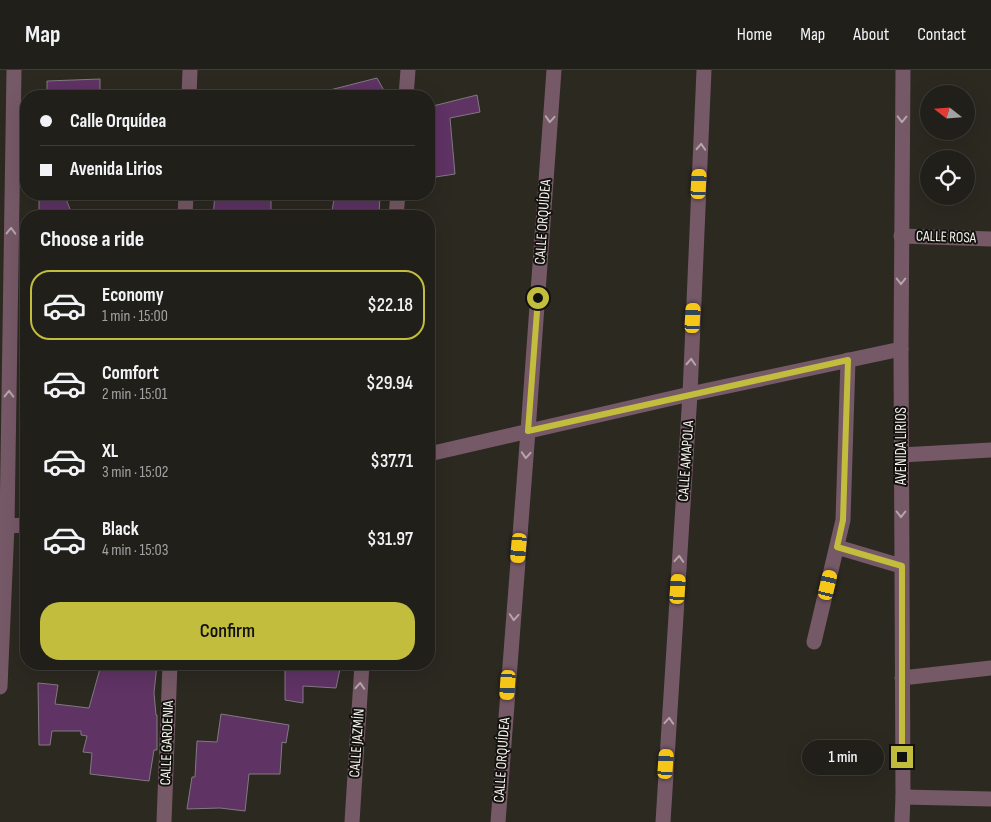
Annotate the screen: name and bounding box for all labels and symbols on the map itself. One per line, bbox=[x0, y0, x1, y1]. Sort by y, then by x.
north arrow bbox=[920, 85, 975, 140]
one-way arrow bbox=[545, 115, 556, 123]
one-way arrow bbox=[897, 115, 908, 123]
one-way arrow bbox=[695, 143, 706, 151]
car bbox=[690, 169, 707, 199]
street label: CALLE ORQUÍDEA bbox=[531, 178, 555, 265]
street label: CALLE ROSA bbox=[916, 226, 977, 248]
one-way arrow bbox=[6, 227, 17, 235]
one-way arrow bbox=[896, 278, 906, 285]
route start bbox=[527, 287, 549, 309]
car bbox=[684, 303, 701, 333]
one-way arrow bbox=[686, 357, 697, 365]
one-way arrow bbox=[4, 389, 14, 397]
street label: AVENIDA LIRIOS bbox=[892, 407, 911, 486]
street label: CALLE AMAPOLA bbox=[674, 419, 698, 502]
one-way arrow bbox=[521, 452, 532, 460]
one-way arrow bbox=[896, 510, 906, 518]
car bbox=[510, 532, 527, 564]
one-way arrow bbox=[674, 555, 685, 563]
car bbox=[817, 569, 838, 601]
car bbox=[669, 574, 686, 604]
one-way arrow bbox=[508, 614, 519, 622]
car bbox=[499, 670, 516, 700]
one-way arrow bbox=[355, 682, 366, 690]
street label: CALLE GARDENIA bbox=[156, 700, 178, 786]
street label: CALLE JAZMÍN bbox=[345, 708, 369, 778]
street label: CALLE ORQUÍDEA bbox=[490, 716, 514, 803]
one-way arrow bbox=[664, 717, 675, 725]
callout: 1 min bbox=[802, 740, 884, 774]
route end bbox=[891, 746, 913, 768]
car bbox=[657, 749, 674, 779]

